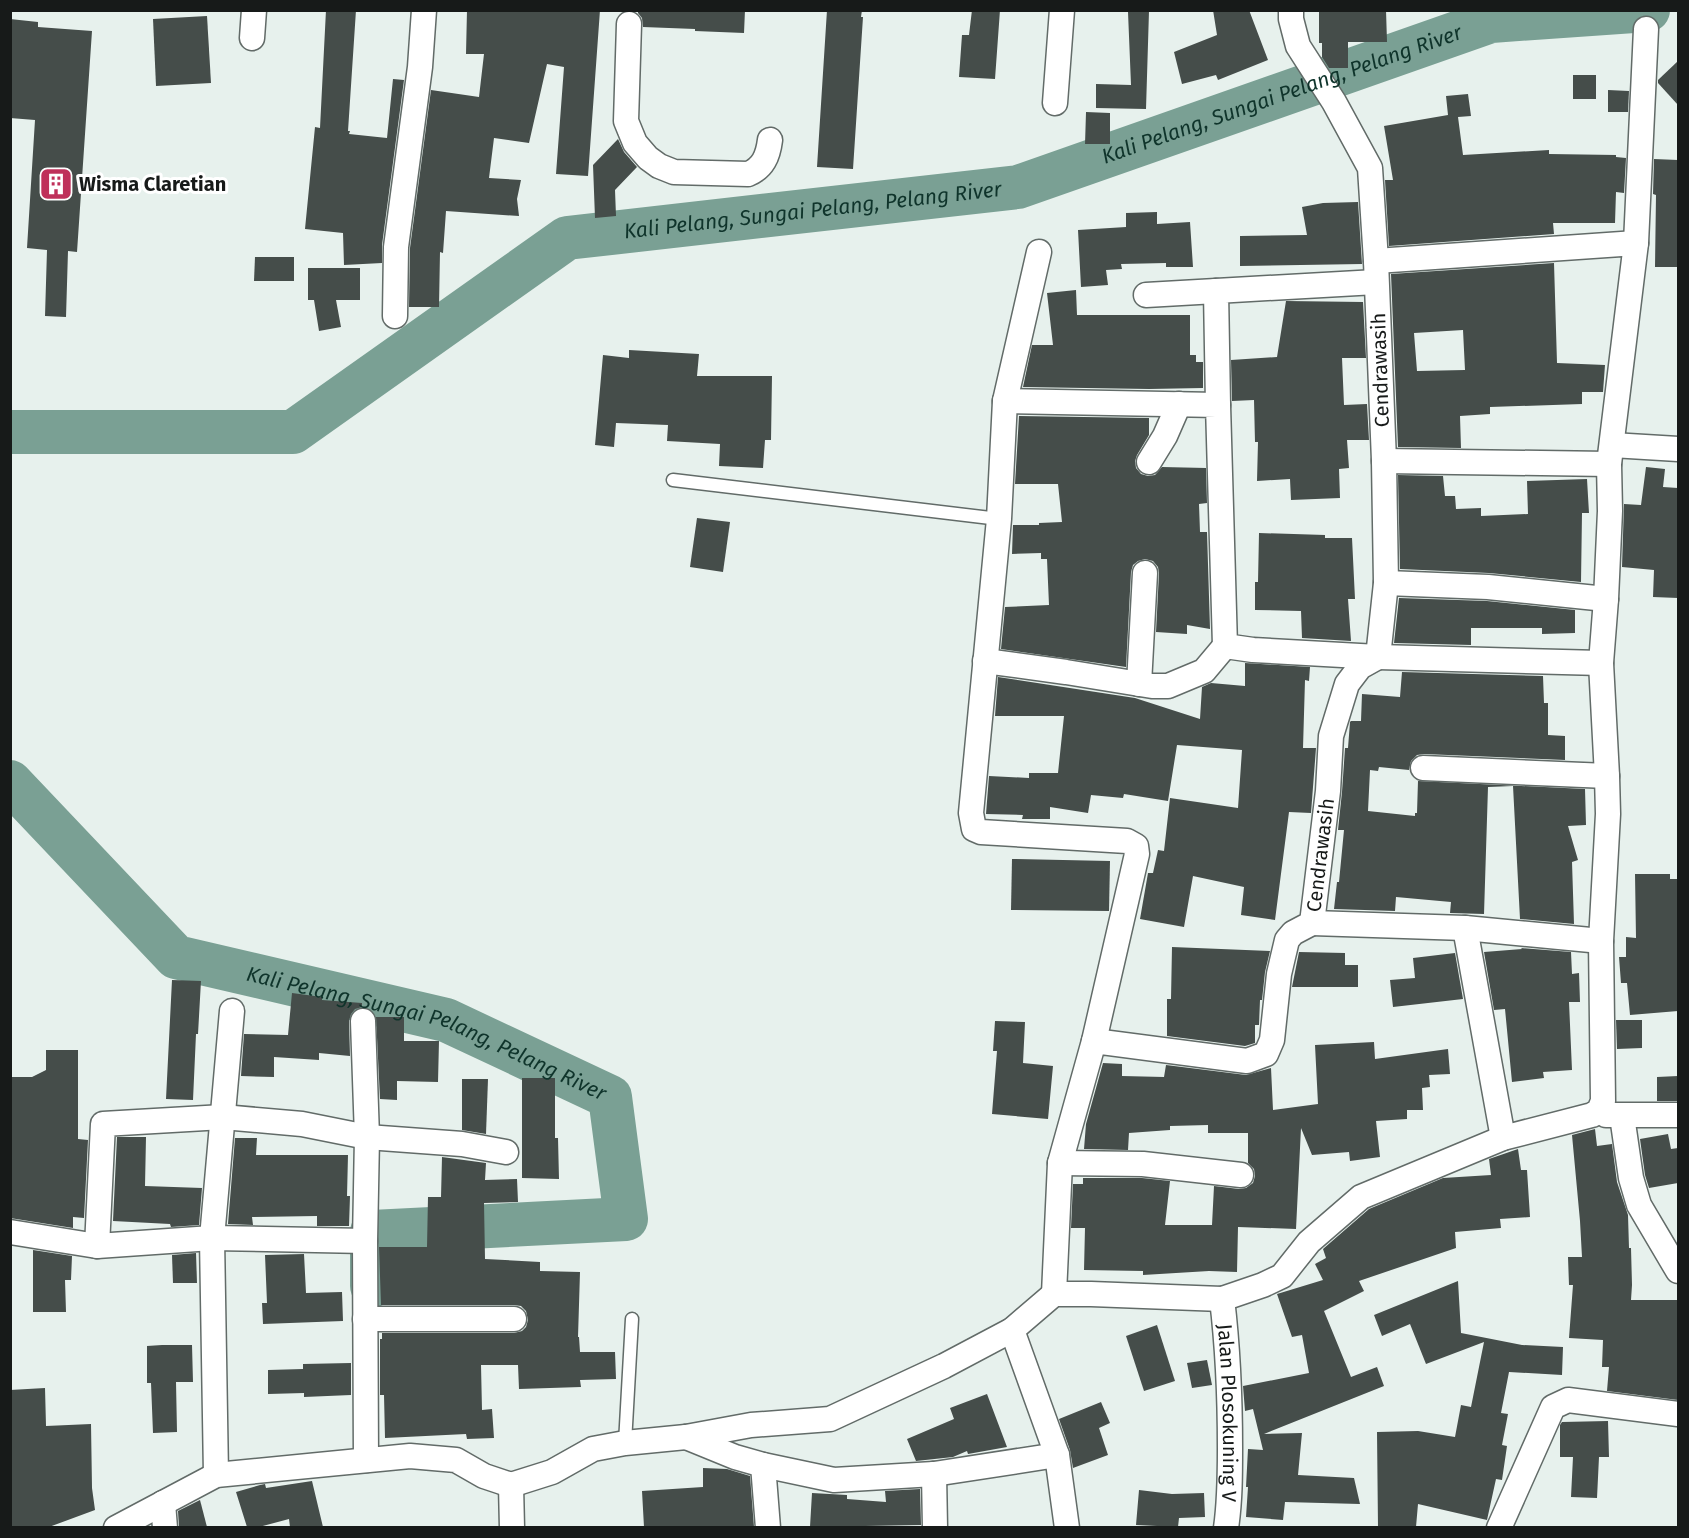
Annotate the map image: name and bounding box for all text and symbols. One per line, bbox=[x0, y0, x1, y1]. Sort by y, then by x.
water label: Kali Pelang, Sungai Pelang, Pelang River bbox=[1098, 19, 1466, 170]
building icon: Wisma Claretian bbox=[38, 166, 74, 202]
place label: Wisma Claretian bbox=[79, 172, 226, 196]
water label: Kali Pelang, Sungai Pelang, Pelang River bbox=[622, 176, 1004, 244]
street label: Cendrawasih bbox=[1366, 312, 1394, 428]
street label: Cendrawasih bbox=[1301, 797, 1339, 913]
water label: Kali Pelang, Sungai Pelang, Pelang River bbox=[244, 961, 611, 1107]
street label: Jalan Plosokuning V bbox=[1213, 1323, 1242, 1502]

